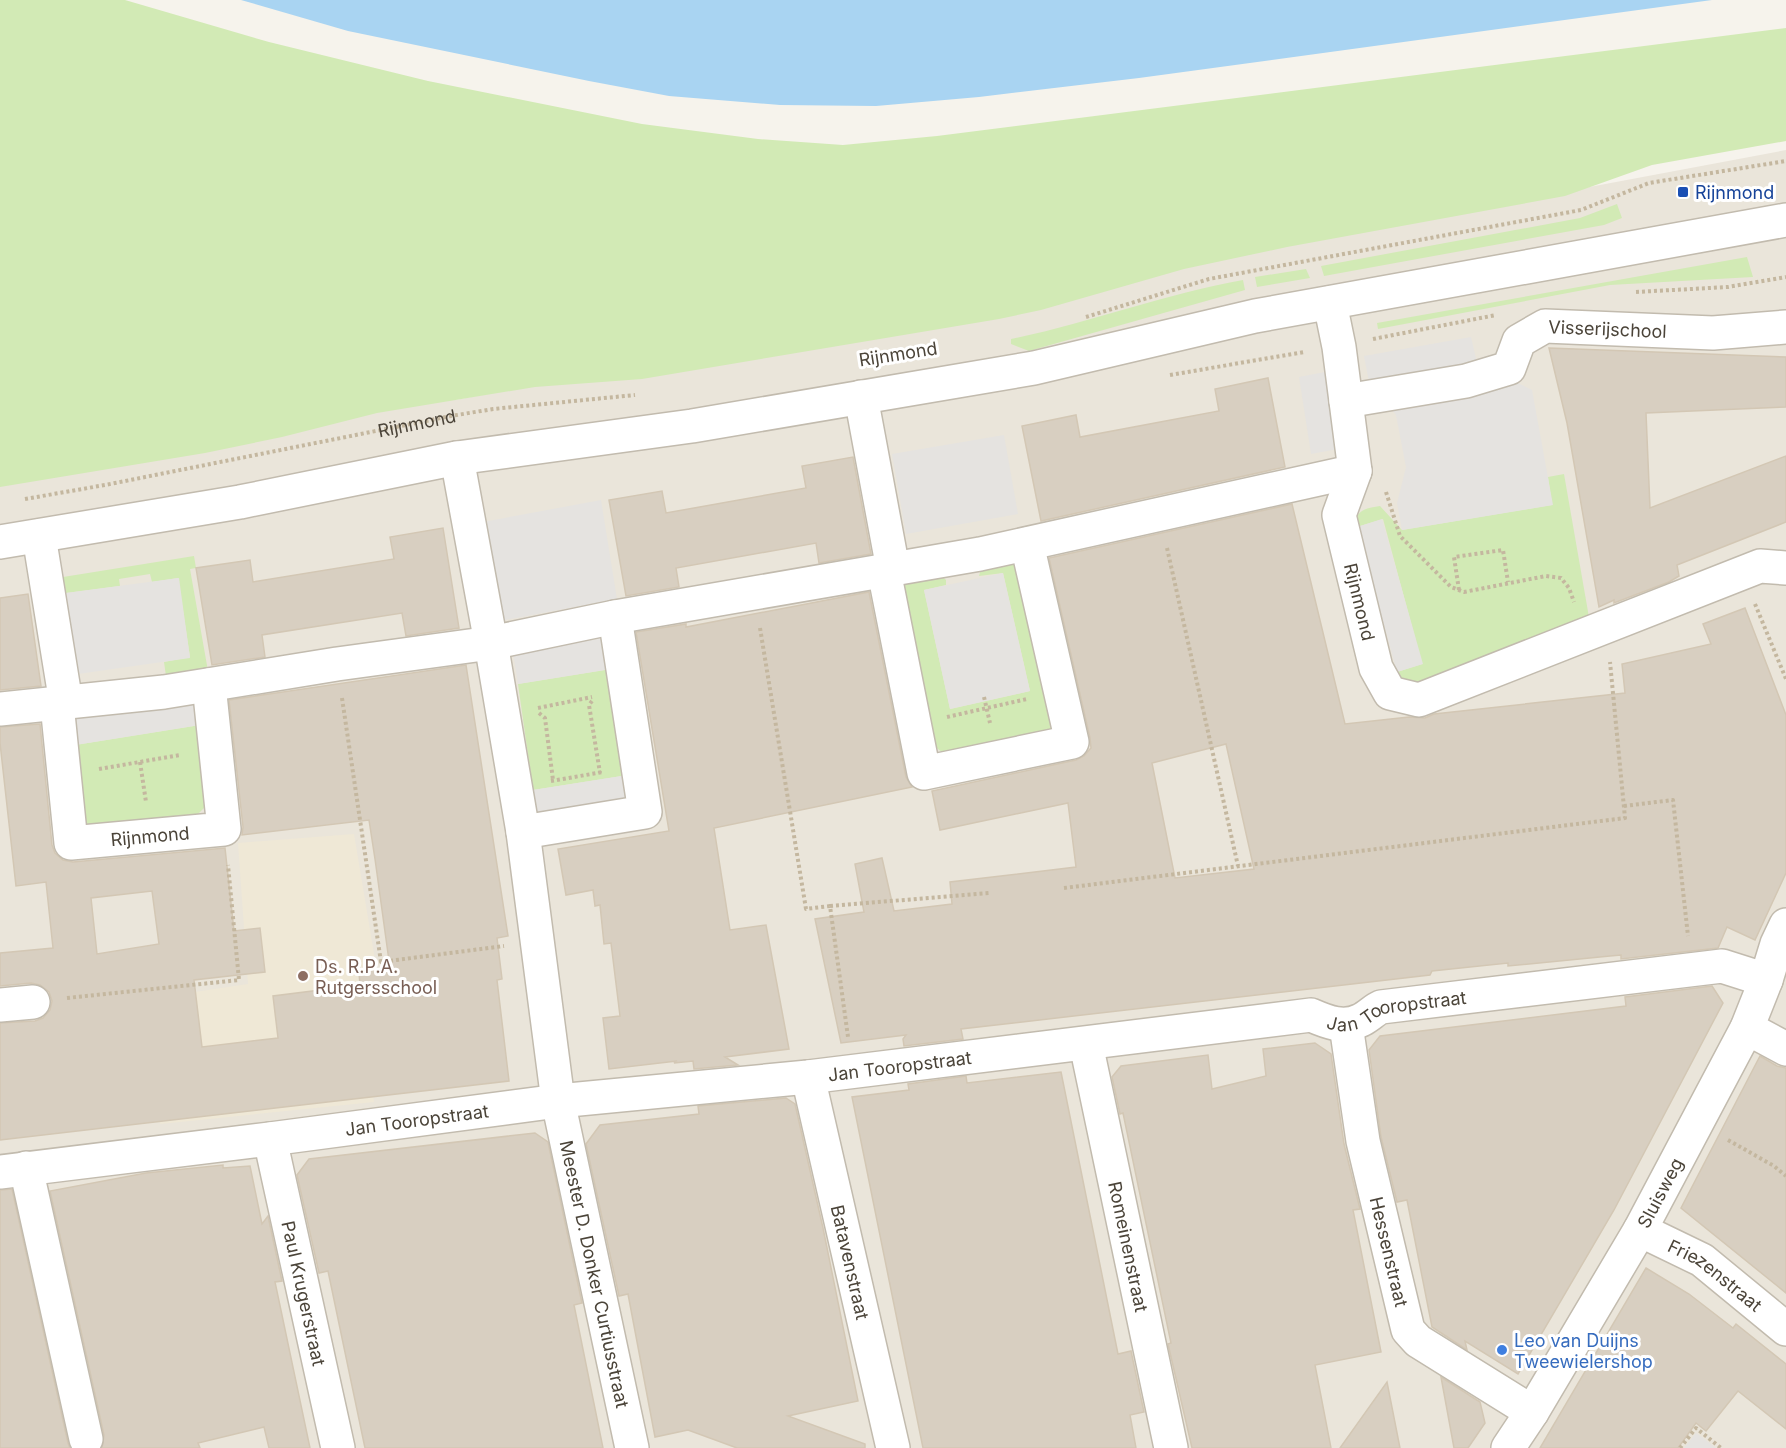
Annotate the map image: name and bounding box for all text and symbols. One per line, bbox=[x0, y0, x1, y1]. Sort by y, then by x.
place label: Rijnmond bbox=[1695, 182, 1774, 203]
marker: Rijnmond bbox=[1676, 185, 1690, 199]
street label: Visserijschool bbox=[1548, 316, 1667, 342]
street label: Rijnmond bbox=[857, 337, 939, 371]
street label: Rijnmond bbox=[376, 405, 458, 441]
street label: Rijnmond bbox=[1340, 561, 1379, 643]
street label: Rijnmond bbox=[110, 822, 190, 850]
place label: Ds. R.P.A. Rutgersschool bbox=[315, 956, 437, 998]
marker: Ds. R.P.A. Rutgersschool bbox=[296, 969, 310, 983]
street label: Jan Tooropstraat bbox=[1325, 986, 1467, 1035]
street label: Jan Tooropstraat bbox=[827, 1046, 973, 1085]
street label: Jan Tooropstraat bbox=[344, 1100, 490, 1140]
street label: Meester D. Donker Curtiusstraat bbox=[556, 1138, 634, 1410]
street label: Sluisweg bbox=[1633, 1154, 1687, 1231]
street label: Romeinenstraat bbox=[1105, 1179, 1153, 1314]
street label: Hessenstraat bbox=[1366, 1195, 1413, 1309]
street label: Batavenstraat bbox=[827, 1203, 874, 1322]
street label: Paul Krugerstraat bbox=[278, 1219, 330, 1368]
street label: Friezenstraat bbox=[1665, 1235, 1766, 1316]
place label: Leo van Duijns Tweewielershop bbox=[1514, 1330, 1653, 1372]
marker: Leo van Duijns Tweewielershop bbox=[1495, 1343, 1509, 1357]

